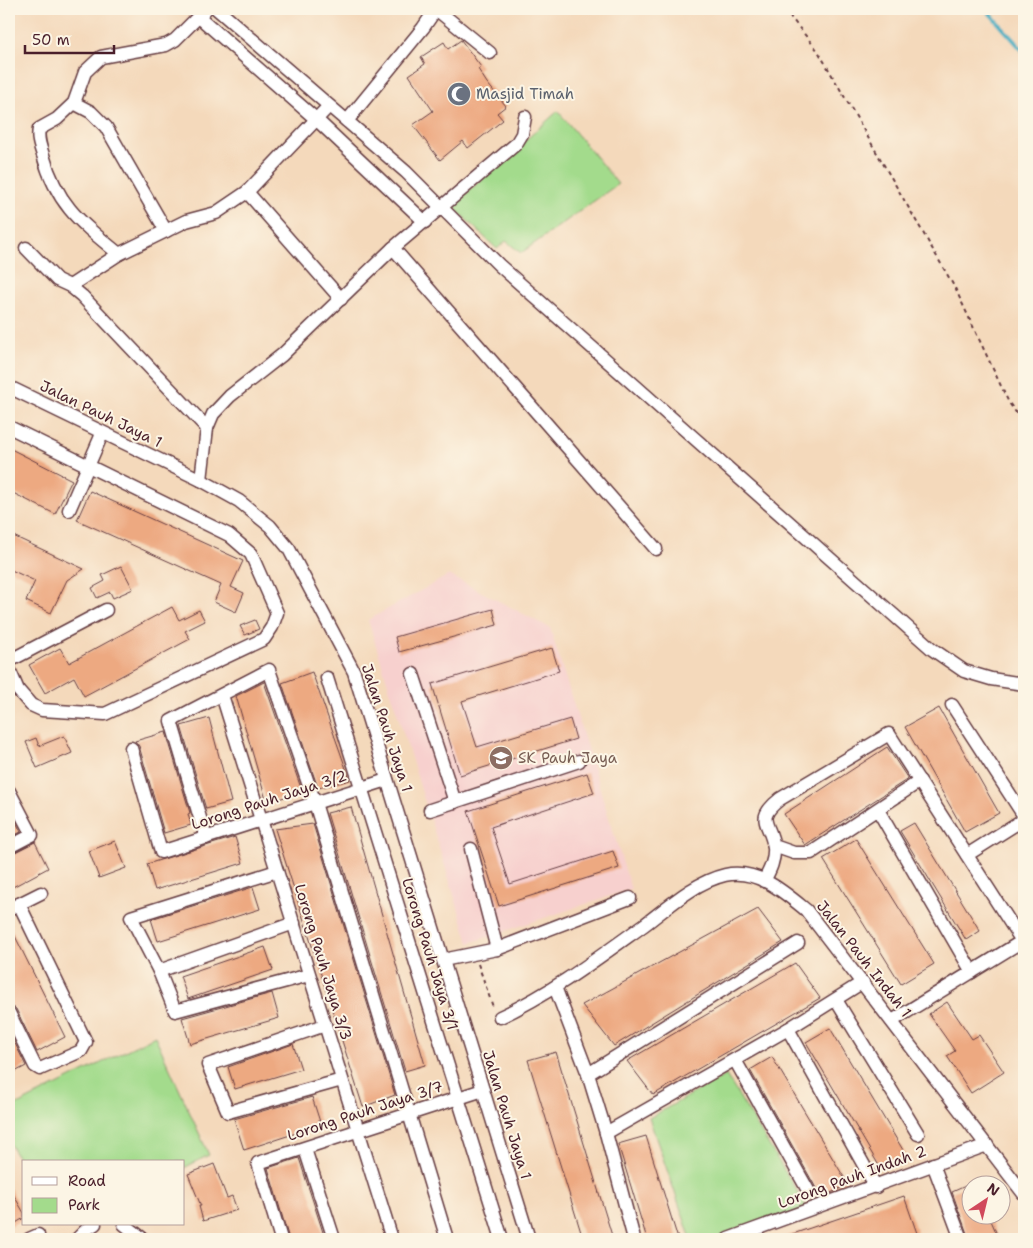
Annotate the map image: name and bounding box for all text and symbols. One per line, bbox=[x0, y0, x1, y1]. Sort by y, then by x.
scale bar bbox=[25, 22, 114, 54]
text: 50 m bbox=[32, 30, 70, 50]
mosque icon: Masjid Timah bbox=[446, 81, 472, 107]
place label: Masjid Timah bbox=[476, 84, 574, 104]
street label: Jalan Pauh Jaya 1 bbox=[37, 376, 165, 452]
street label: Jalan Pauh Jaya 1 bbox=[357, 661, 417, 795]
school or university icon: SK Pauh Jaya bbox=[488, 745, 514, 771]
place label: SK Pauh Jaya bbox=[518, 748, 618, 768]
street label: Lorong Pauh Jaya 3/2 bbox=[189, 765, 349, 835]
street label: Lorong Pauh Jaya 3/1 bbox=[397, 875, 463, 1033]
street label: Lorong Pauh Jaya 3/3 bbox=[290, 881, 356, 1043]
street label: Jalan Pauh Indah 1 bbox=[812, 896, 916, 1022]
street label: Jalan Pauh Jaya 1 bbox=[478, 1048, 536, 1182]
street label: Lorong Pauh Jaya 3/7 bbox=[285, 1076, 445, 1146]
street label: Lorong Pauh Indah 2 bbox=[775, 1141, 929, 1213]
legend bbox=[22, 1160, 185, 1226]
text: Road bbox=[68, 1171, 106, 1191]
north arrow bbox=[960, 1176, 1010, 1226]
text: N bbox=[984, 1179, 1003, 1200]
text: Park bbox=[68, 1195, 100, 1215]

